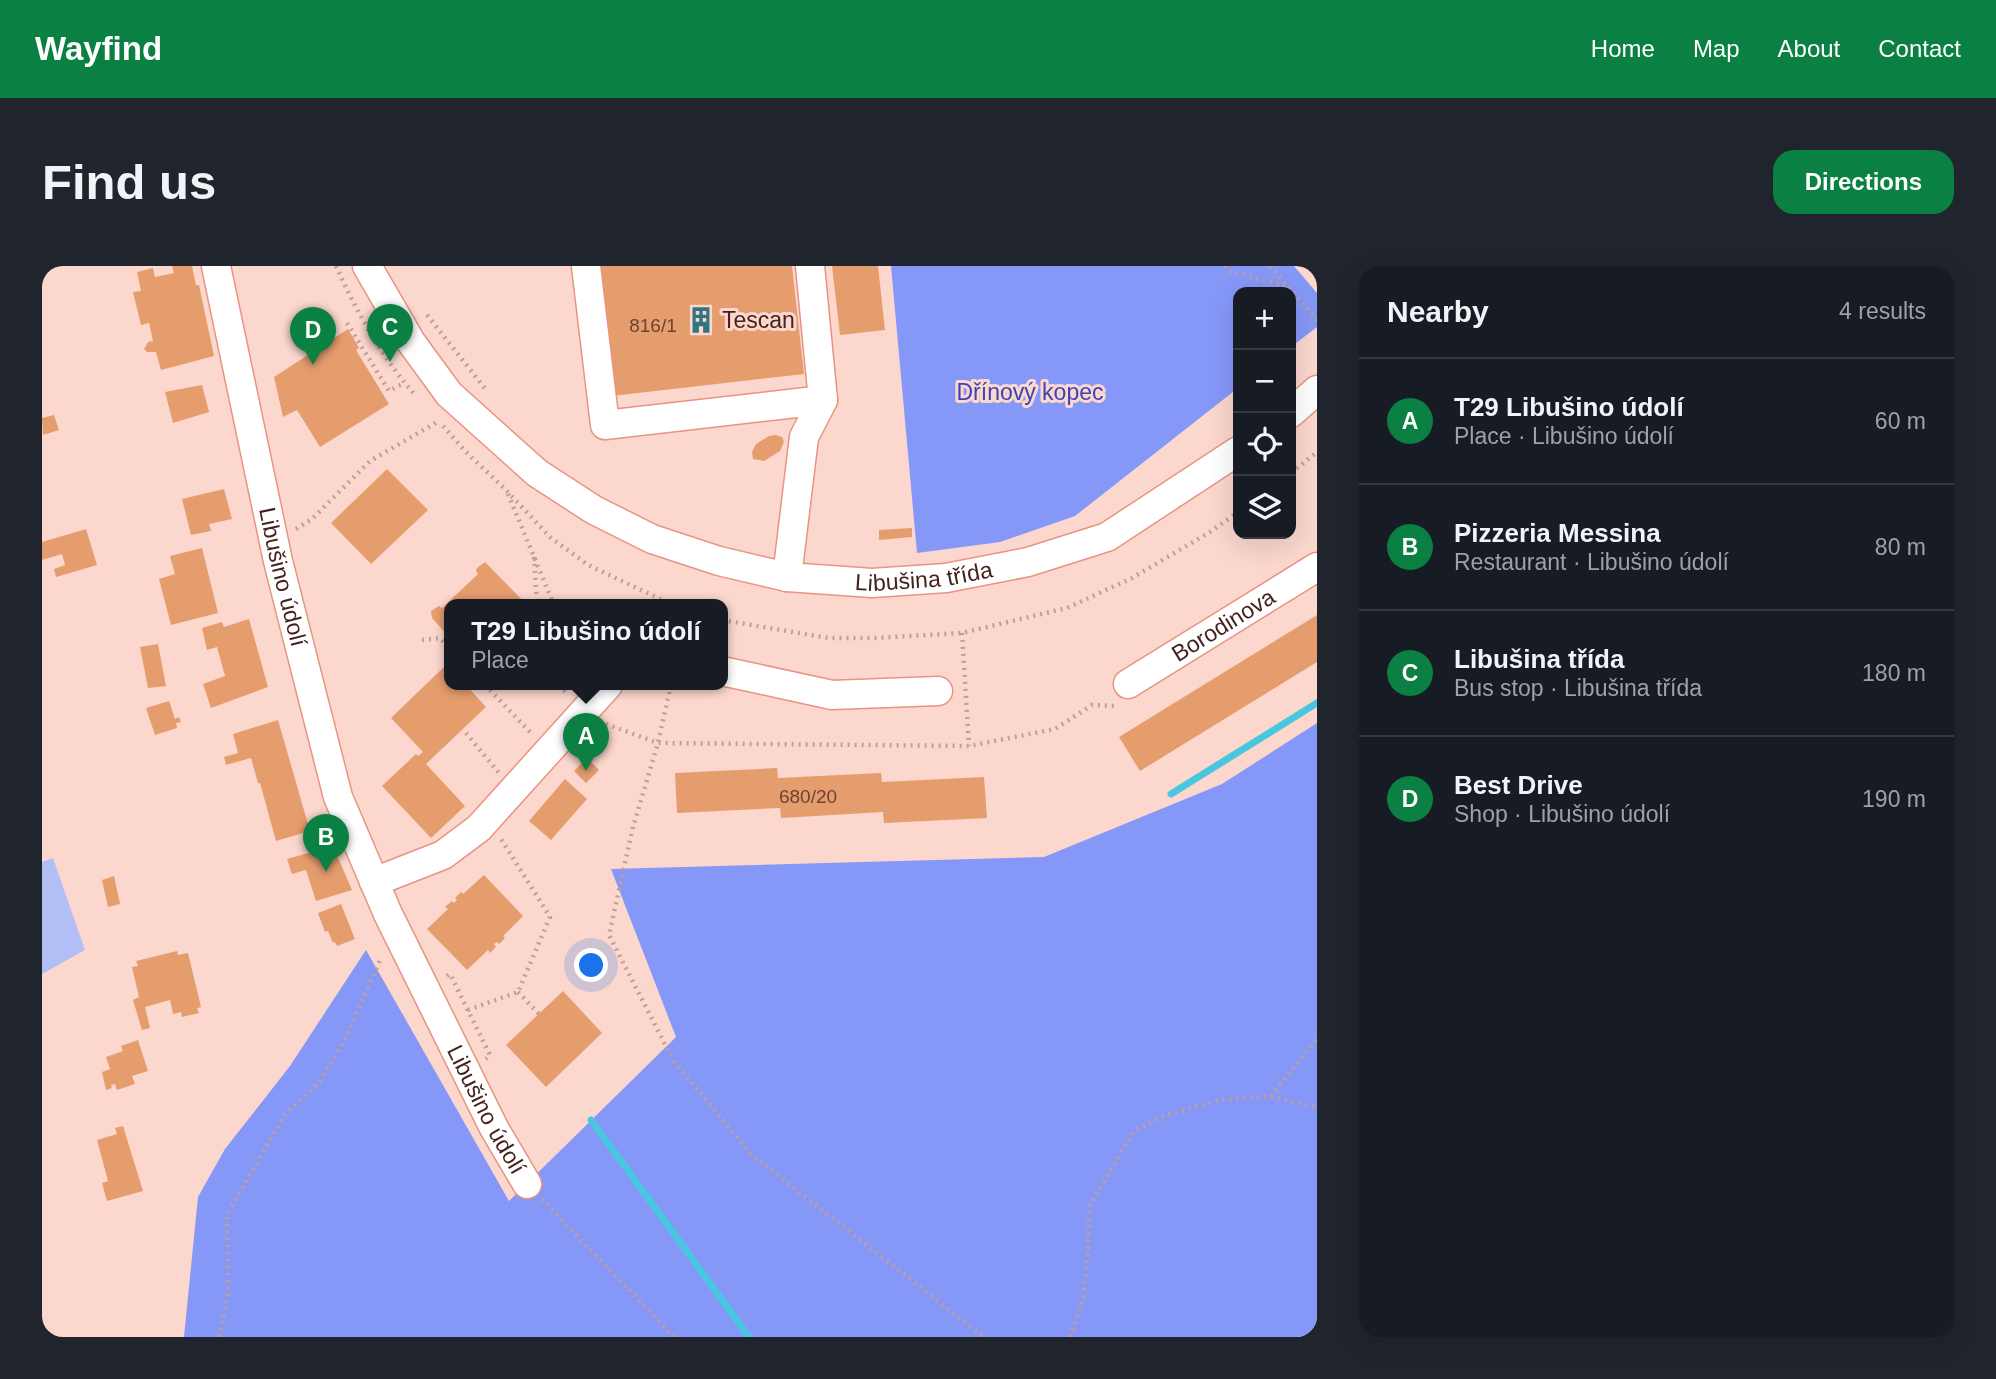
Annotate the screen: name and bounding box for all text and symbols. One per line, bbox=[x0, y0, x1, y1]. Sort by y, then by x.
text: Wayfind bbox=[35, 30, 162, 67]
text: Home bbox=[1591, 35, 1655, 62]
text: Map bbox=[1693, 35, 1740, 62]
text: About bbox=[1778, 35, 1840, 62]
text: Contact bbox=[1878, 35, 1961, 62]
button: Directions bbox=[1773, 150, 1954, 214]
text: Find us bbox=[42, 155, 216, 209]
map controls bbox=[1233, 287, 1296, 539]
button: + bbox=[1233, 287, 1296, 350]
text: Nearby bbox=[1387, 295, 1489, 328]
text: 4 results bbox=[1839, 298, 1926, 324]
pin: C bbox=[367, 304, 413, 362]
building icon: Tescan bbox=[686, 305, 716, 335]
pin: D bbox=[290, 307, 336, 365]
place label: Tescan bbox=[722, 307, 795, 333]
house number: 816/1 bbox=[629, 315, 677, 336]
button: − bbox=[1233, 350, 1296, 413]
park label: Dřínový kopec bbox=[956, 379, 1104, 405]
text: T29 Libušino údolí bbox=[1454, 392, 1684, 422]
text: A bbox=[1402, 408, 1418, 434]
text: 60 m bbox=[1875, 408, 1926, 434]
button: locate bbox=[1233, 413, 1296, 476]
text: Place · Libušino údolí bbox=[1454, 423, 1674, 449]
button: layers bbox=[1233, 476, 1296, 539]
street label: Libušino údolí bbox=[254, 505, 312, 650]
text: Pizzeria Messina bbox=[1454, 518, 1661, 548]
text: B bbox=[1402, 534, 1418, 560]
text: 80 m bbox=[1875, 534, 1926, 560]
text: Restaurant · Libušino údolí bbox=[1454, 549, 1729, 575]
street label: Libušina třída bbox=[854, 556, 995, 596]
street label: Borodinova bbox=[1167, 583, 1280, 667]
popup bbox=[444, 599, 728, 690]
text: T29 Libušino údolí bbox=[471, 616, 701, 646]
text: Libušina třída bbox=[1454, 644, 1624, 674]
text: Place bbox=[471, 647, 529, 673]
text: C bbox=[1402, 660, 1418, 686]
text: 180 m bbox=[1862, 660, 1926, 686]
text: Bus stop · Libušina třída bbox=[1454, 675, 1702, 701]
pin: A bbox=[563, 713, 609, 771]
text: Best Drive bbox=[1454, 770, 1583, 800]
house number: 680/20 bbox=[779, 786, 837, 807]
text: D bbox=[1402, 786, 1418, 812]
text: 190 m bbox=[1862, 786, 1926, 812]
text: Shop · Libušino údolí bbox=[1454, 801, 1670, 827]
pin: B bbox=[303, 814, 349, 872]
your location bbox=[574, 948, 608, 982]
street label: Libušino údolí bbox=[442, 1041, 531, 1179]

